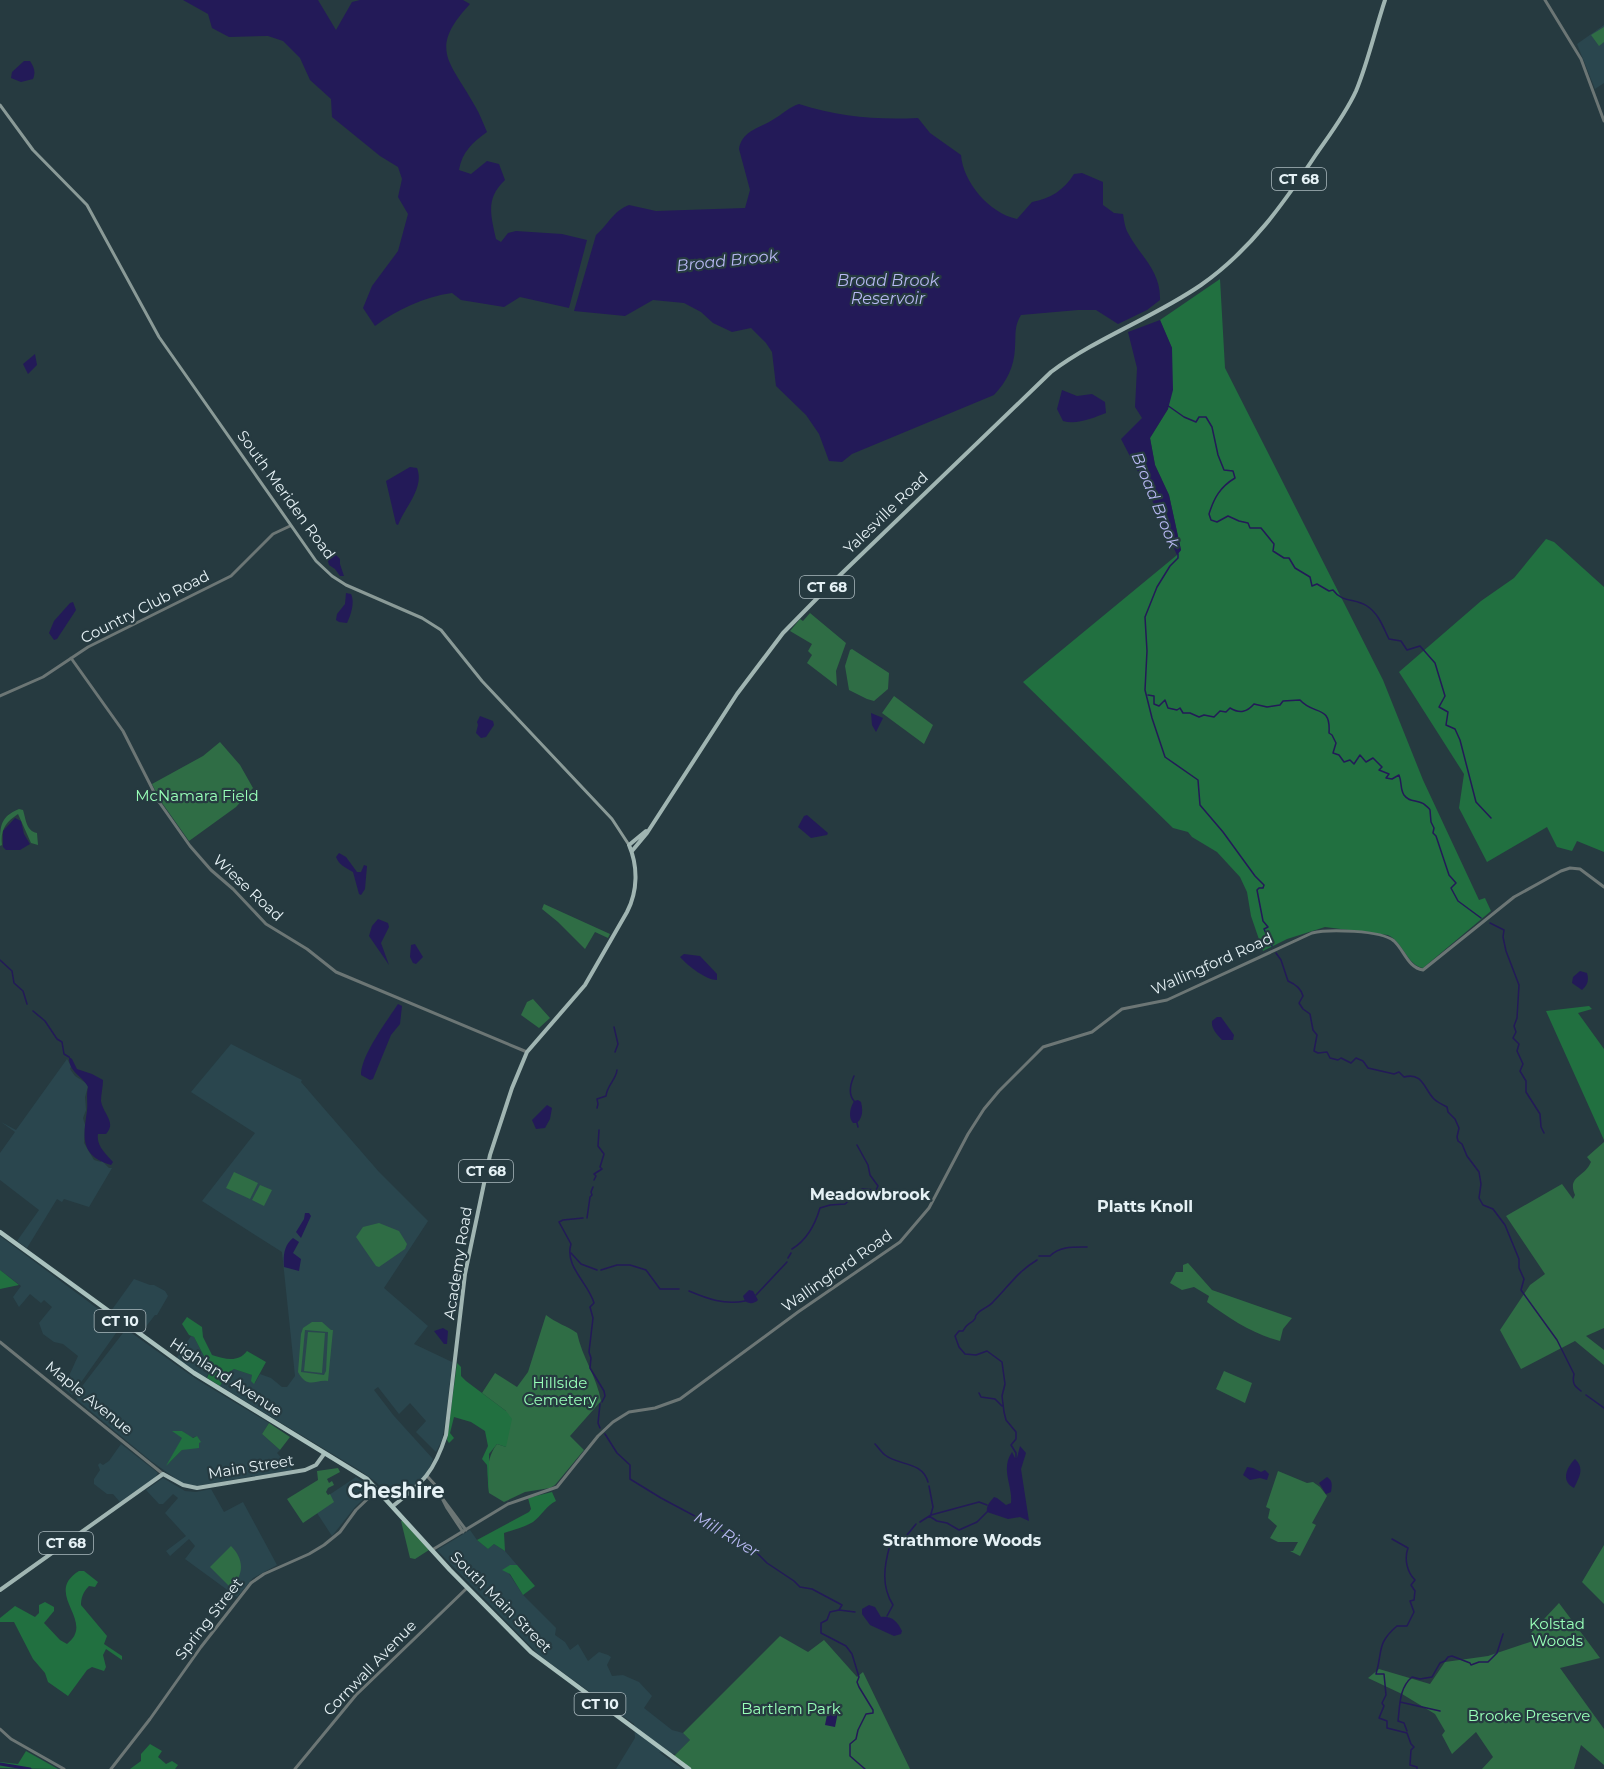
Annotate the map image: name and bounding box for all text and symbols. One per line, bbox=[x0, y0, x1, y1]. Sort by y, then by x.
road number: CT 68 bbox=[1272, 168, 1326, 190]
water label: Broad Brook bbox=[675, 246, 780, 275]
water label: Broad Brook Reservoir bbox=[837, 271, 941, 308]
street label: South Meriden Road bbox=[233, 427, 340, 563]
water label: Broad Brook bbox=[1128, 449, 1184, 552]
street label: Yalesville Road bbox=[839, 468, 932, 558]
street label: Country Club Road bbox=[77, 566, 212, 647]
road number: CT 68 bbox=[800, 576, 854, 598]
park label: McNamara Field bbox=[135, 786, 259, 805]
street label: Wiese Road bbox=[209, 850, 287, 925]
street label: Wallingford Road bbox=[1148, 928, 1275, 999]
road number: CT 68 bbox=[459, 1160, 513, 1182]
district label: Meadowbrook bbox=[810, 1185, 931, 1204]
district label: Platts Knoll bbox=[1097, 1197, 1193, 1216]
street label: Academy Road bbox=[439, 1205, 476, 1321]
street label: Wallingford Road bbox=[778, 1225, 896, 1316]
road number: CT 10 bbox=[94, 1310, 146, 1332]
street label: Highland Avenue bbox=[166, 1333, 286, 1420]
street label: Maple Avenue bbox=[42, 1357, 137, 1439]
park label: Hillside Cemetery bbox=[523, 1373, 597, 1409]
street label: Main Street bbox=[207, 1450, 295, 1483]
district label: Cheshire bbox=[347, 1478, 445, 1503]
water label: Mill River bbox=[691, 1508, 763, 1562]
district label: Strathmore Woods bbox=[883, 1531, 1042, 1550]
road number: CT 68 bbox=[39, 1532, 93, 1554]
street label: South Main Street bbox=[447, 1547, 556, 1656]
street label: Spring Street bbox=[171, 1574, 247, 1664]
park label: Kolstad Woods bbox=[1529, 1614, 1585, 1650]
street label: Cornwall Avenue bbox=[319, 1616, 420, 1720]
road number: CT 10 bbox=[574, 1693, 626, 1715]
park label: Bartlem Park bbox=[741, 1699, 841, 1718]
park label: Brooke Preserve bbox=[1468, 1706, 1590, 1725]

